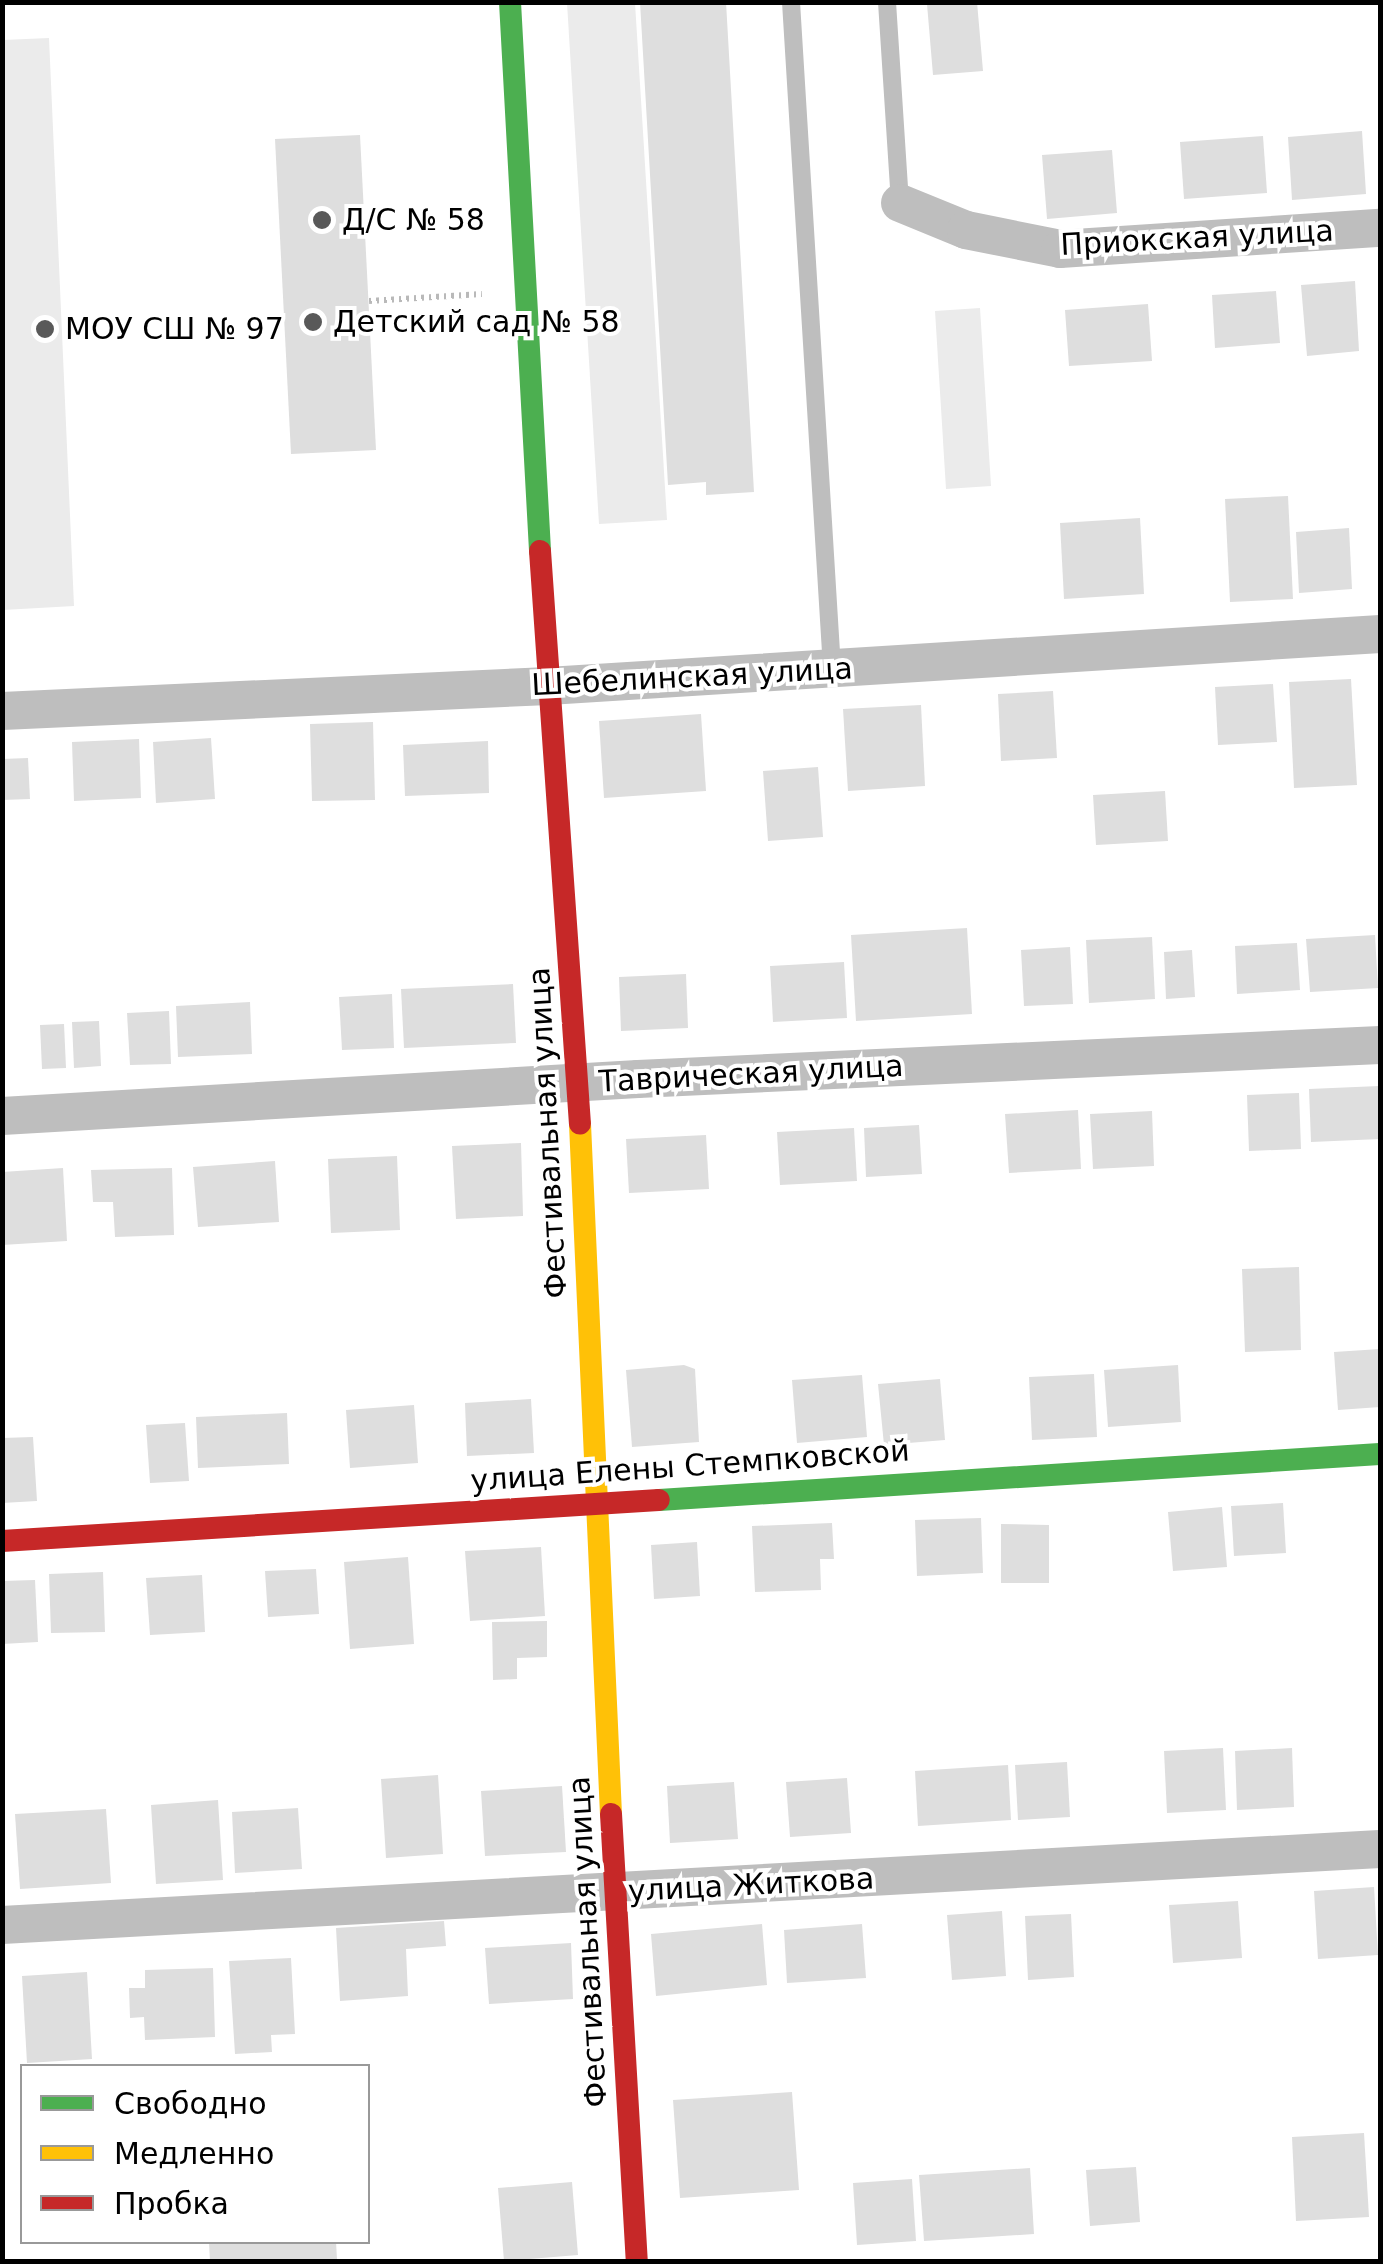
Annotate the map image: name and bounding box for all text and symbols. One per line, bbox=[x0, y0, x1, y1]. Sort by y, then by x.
place label: Д/С № 58 bbox=[342, 202, 485, 238]
marker: Д/С № 58 bbox=[311, 209, 333, 231]
street label: Приокская улица bbox=[1060, 213, 1334, 263]
place label: Детский сад № 58 bbox=[333, 304, 620, 340]
place label: МОУ СШ № 97 bbox=[65, 311, 284, 347]
marker: Детский сад № 58 bbox=[302, 311, 324, 333]
marker: МОУ СШ № 97 bbox=[34, 318, 56, 340]
street label: Шебелинская улица bbox=[530, 651, 854, 703]
street label: Фестивальная улица bbox=[521, 967, 575, 1299]
street label: Таврическая улица bbox=[598, 1048, 904, 1100]
street label: улица Елены Стемпковской bbox=[469, 1433, 911, 1499]
street label: Фестивальная улица bbox=[561, 1776, 615, 2108]
street label: улица Житкова bbox=[627, 1861, 875, 1909]
legend bbox=[20, 2064, 370, 2244]
text: Свободно bbox=[114, 2086, 267, 2121]
text: Медленно bbox=[114, 2136, 274, 2171]
text: Пробка bbox=[114, 2186, 229, 2221]

